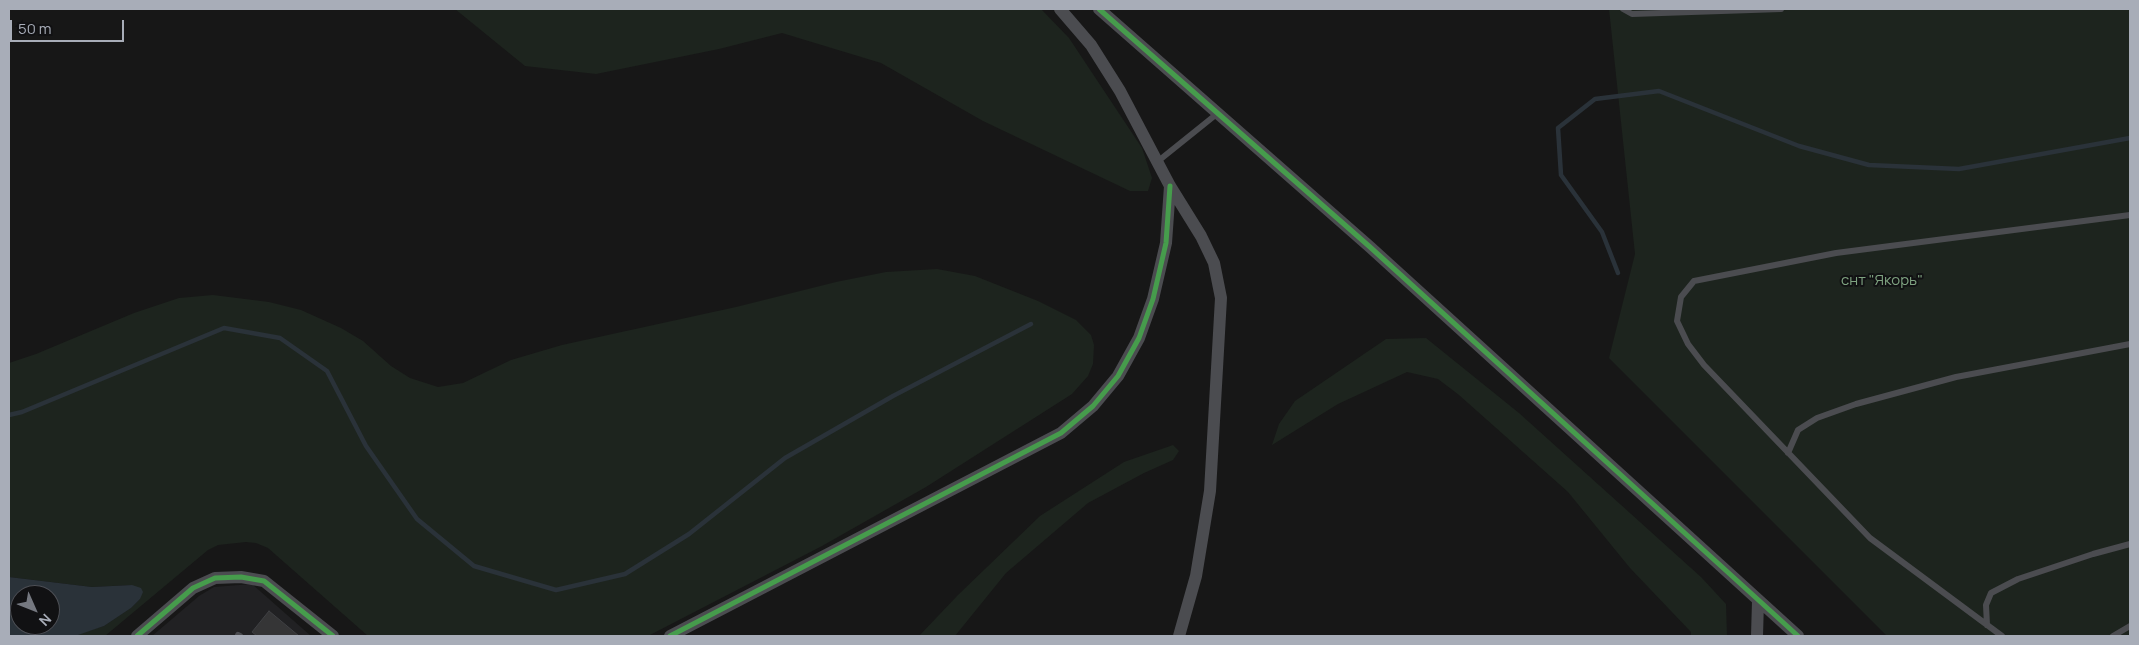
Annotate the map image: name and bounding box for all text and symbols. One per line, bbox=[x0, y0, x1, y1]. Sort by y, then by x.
scale bar bbox=[12, 10, 126, 42]
text: 50 m bbox=[18, 18, 52, 39]
park label: снт "Якорь" bbox=[1841, 272, 1923, 290]
north arrow bbox=[10, 585, 60, 635]
text: N bbox=[35, 610, 56, 630]

